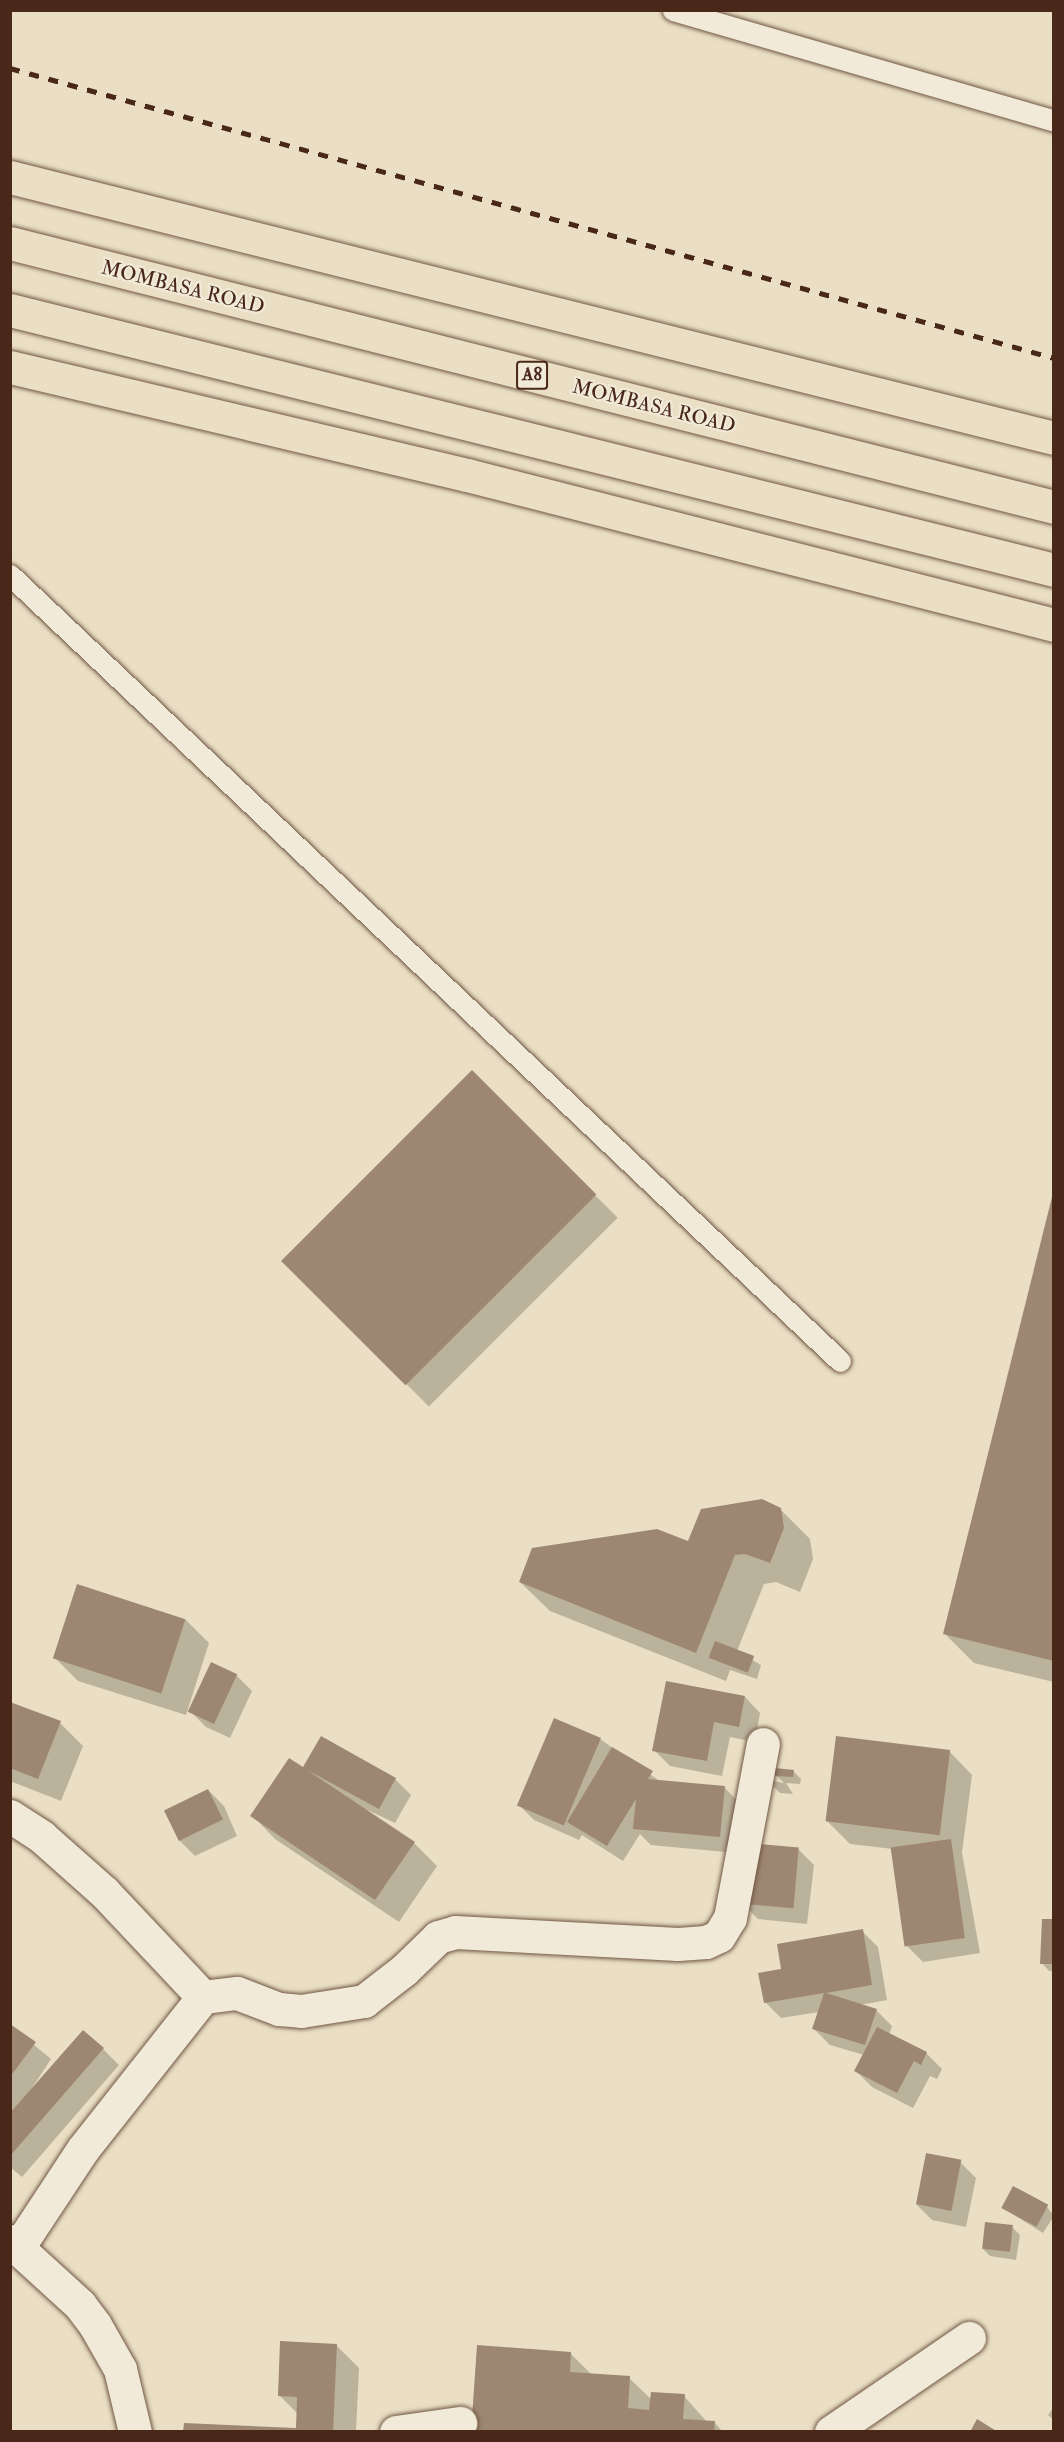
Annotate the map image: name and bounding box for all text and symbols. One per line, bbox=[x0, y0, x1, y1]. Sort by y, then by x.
street label: MOMBASA ROAD bbox=[99, 255, 267, 319]
road number: A8 bbox=[516, 360, 548, 390]
street label: MOMBASA ROAD bbox=[570, 374, 738, 438]

